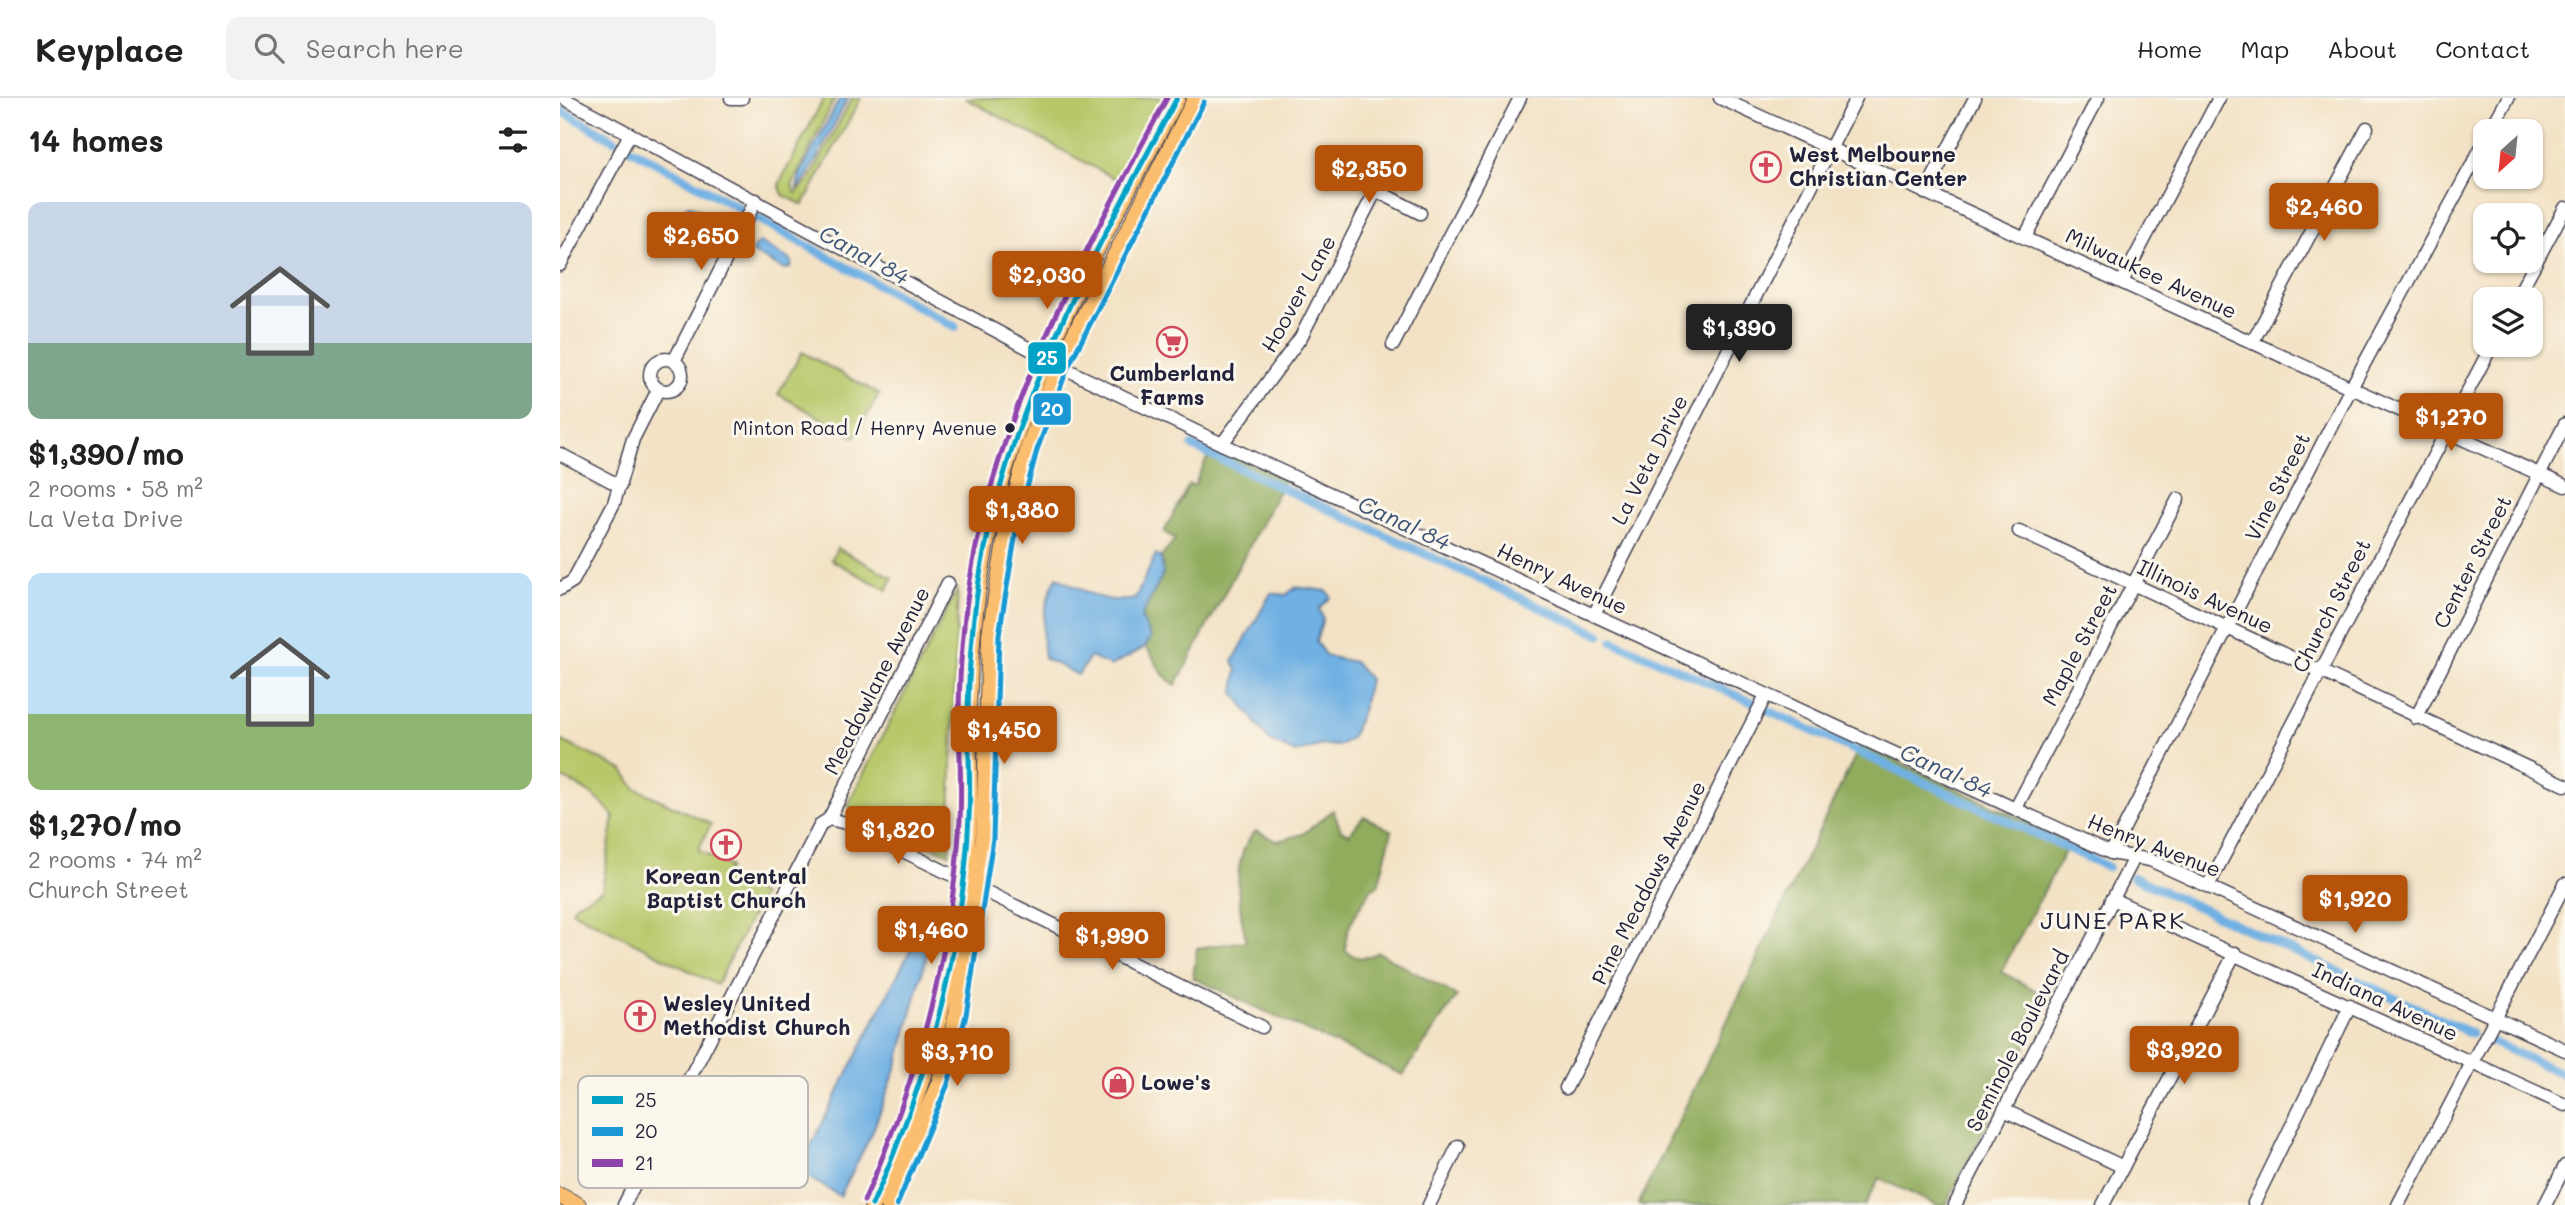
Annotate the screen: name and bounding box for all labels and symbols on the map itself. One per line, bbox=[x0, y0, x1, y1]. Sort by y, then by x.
north arrow bbox=[2473, 119, 2543, 189]
place label: West Melbourne Christian Center bbox=[1789, 140, 1967, 191]
pin: $2,350 bbox=[1312, 146, 1426, 205]
church icon: West Melbourne Christian Center bbox=[1749, 150, 1783, 184]
pin: $2,460 bbox=[2267, 184, 2381, 243]
pin: $2,650 bbox=[644, 212, 758, 272]
water label: Canal 84 bbox=[814, 217, 915, 291]
street label: Milwaukee Avenue bbox=[2062, 221, 2242, 324]
street label: Hoover Lane bbox=[1254, 230, 1341, 357]
pin: $2,030 bbox=[990, 252, 1104, 311]
pin: $1,390 bbox=[1682, 304, 1796, 364]
supermarket icon: Cumberland Farms bbox=[1155, 325, 1189, 359]
line badge: 25 bbox=[1027, 341, 1067, 375]
text: 25 bbox=[1036, 345, 1058, 370]
place label: Cumberland Farms bbox=[1109, 359, 1235, 410]
street label: La Veta Drive bbox=[1604, 390, 1693, 529]
line badge: 20 bbox=[1032, 392, 1072, 426]
pin: $1,270 bbox=[2394, 394, 2508, 453]
text: 20 bbox=[1041, 396, 1063, 421]
place label: Minton Road / Henry Avenue bbox=[733, 415, 997, 440]
marker: Minton Road / Henry Avenue bbox=[1003, 421, 1017, 435]
street label: Vine Street bbox=[2238, 428, 2316, 545]
pin: $1,380 bbox=[965, 486, 1079, 546]
water label: Canal 84 bbox=[1354, 488, 1456, 557]
street label: Center Street bbox=[2426, 490, 2517, 632]
street label: Church Street bbox=[2285, 534, 2376, 677]
street label: Henry Avenue bbox=[1493, 536, 1632, 620]
street label: Illinois Avenue bbox=[2134, 552, 2278, 639]
street label: Maple Street bbox=[2035, 579, 2122, 710]
street label: Meadowlane Avenue bbox=[817, 582, 935, 779]
pin: $1,450 bbox=[947, 706, 1061, 766]
water label: Canal 84 bbox=[1896, 736, 1998, 805]
street label: Pine Meadows Avenue bbox=[1585, 776, 1711, 989]
pin: $1,820 bbox=[841, 806, 955, 866]
street label: Henry Avenue bbox=[2084, 807, 2225, 882]
church icon: Korean Central Baptist Church bbox=[709, 828, 743, 862]
place label: Korean Central Baptist Church bbox=[645, 862, 807, 913]
pin: $1,920 bbox=[2298, 876, 2412, 935]
district label: JUNE PARK bbox=[2040, 904, 2186, 935]
pin: $1,460 bbox=[874, 906, 988, 966]
pin: $1,990 bbox=[1055, 912, 1169, 972]
street label: Seminole Boulevard bbox=[1959, 945, 2074, 1136]
street label: Indiana Avenue bbox=[2308, 955, 2463, 1046]
place label: Wesley United Methodist Church bbox=[663, 989, 850, 1040]
church icon: Wesley United Methodist Church bbox=[623, 999, 657, 1033]
pin: $3,920 bbox=[2127, 1026, 2241, 1086]
pin: $3,710 bbox=[900, 1028, 1014, 1088]
shop icon: Lowe's bbox=[1101, 1066, 1135, 1100]
place label: Lowe's bbox=[1141, 1068, 1211, 1095]
legend bbox=[578, 1076, 808, 1188]
text: 25 bbox=[635, 1087, 657, 1112]
text: 20 bbox=[635, 1118, 658, 1143]
text: 21 bbox=[635, 1150, 654, 1175]

